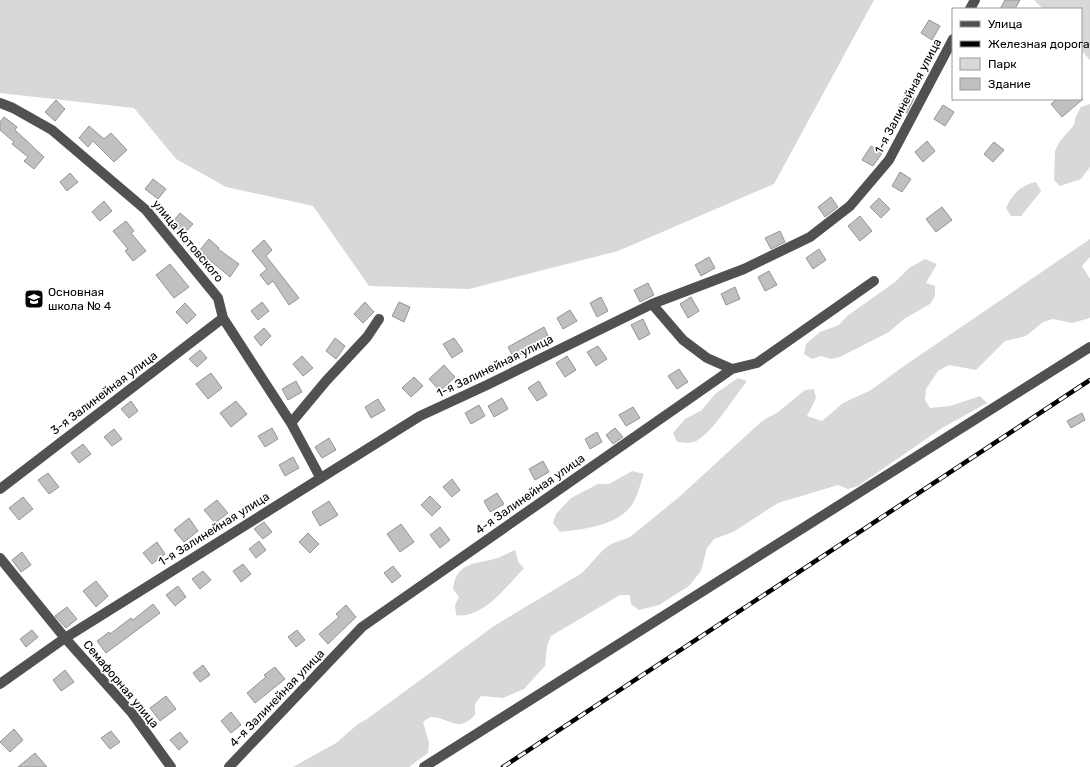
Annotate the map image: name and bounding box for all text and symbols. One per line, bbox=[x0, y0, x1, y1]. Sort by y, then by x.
legend bbox=[952, 8, 1082, 100]
text: Улица bbox=[988, 17, 1022, 31]
street label: 1-я Залинейная улица bbox=[872, 36, 944, 156]
text: Железная дорога bbox=[988, 37, 1090, 51]
text: Парк bbox=[988, 57, 1017, 71]
text: Здание bbox=[988, 77, 1031, 91]
street label: улица Котовского bbox=[150, 197, 227, 285]
place label: Основная школа № 4 bbox=[48, 285, 112, 313]
school or university icon: Основная школа № 4 bbox=[23, 288, 45, 310]
street label: 1-я Залинейная улица bbox=[434, 332, 556, 400]
street label: 3-я Залинейная улица bbox=[48, 348, 160, 438]
street label: 4-я Залинейная улица bbox=[473, 451, 587, 537]
street label: 1-я Залинейная улица bbox=[156, 489, 272, 569]
street label: Семафорная улица bbox=[80, 637, 162, 731]
street label: 4-я Залинейная улица bbox=[227, 646, 327, 750]

